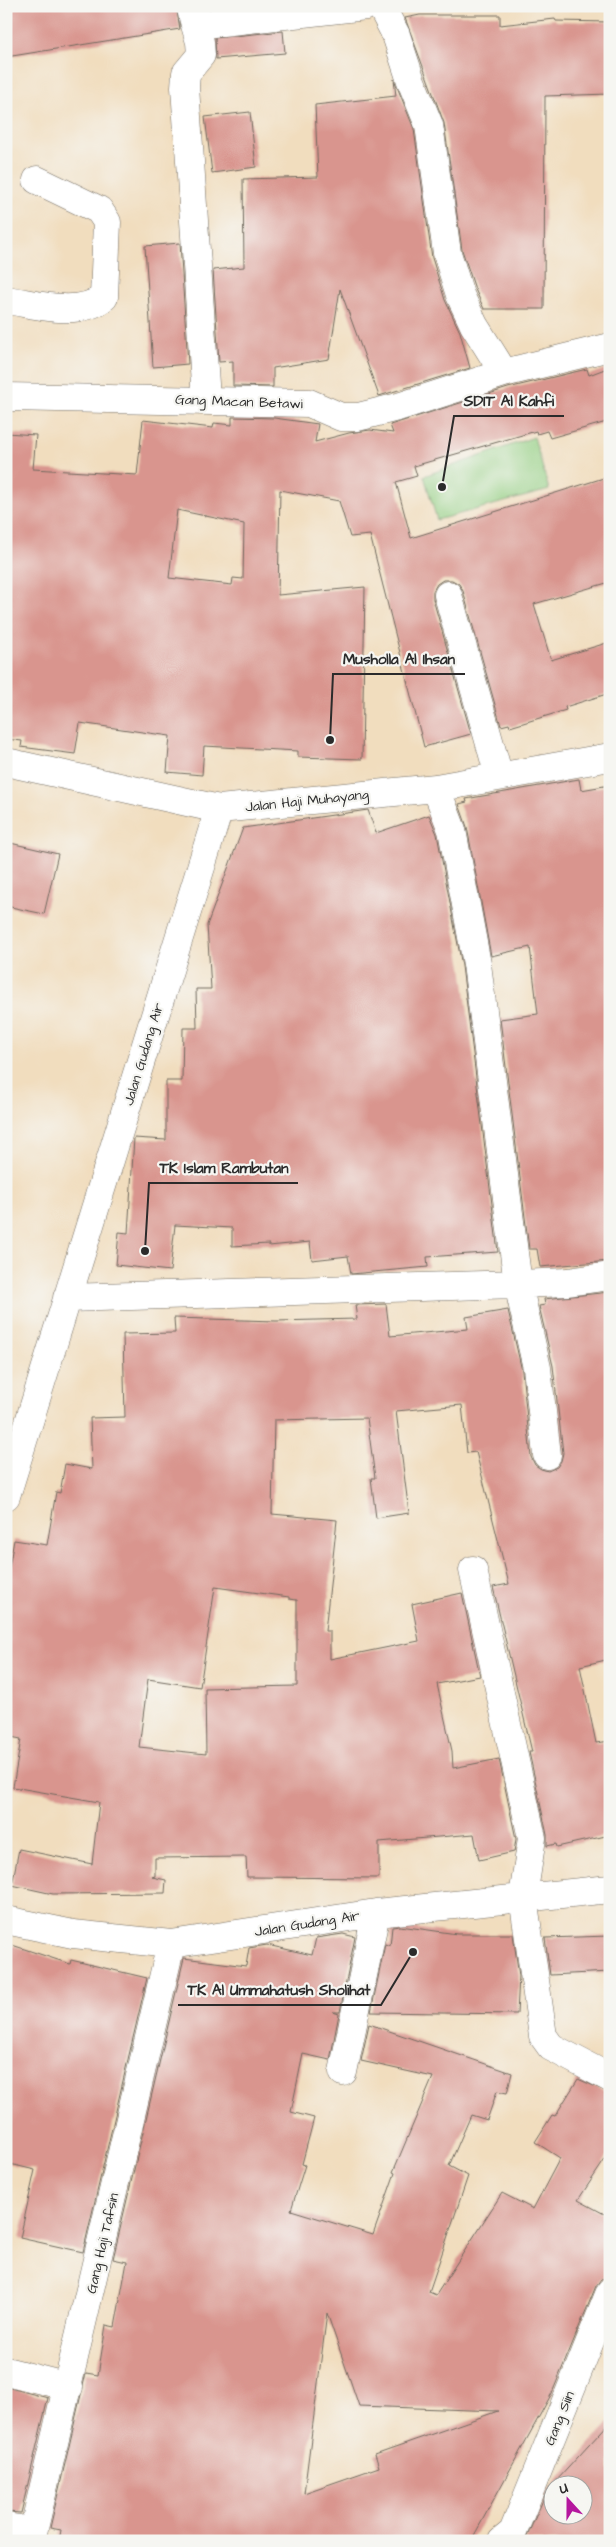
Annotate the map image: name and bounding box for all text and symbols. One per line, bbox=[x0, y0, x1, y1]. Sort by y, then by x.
callout: SDIT Al Kahfi bbox=[454, 386, 564, 416]
street label: Gang Macan Betawi bbox=[175, 390, 303, 414]
text: SDIT Al Kahfi bbox=[463, 391, 555, 412]
callout: Musholla Al Ihsan bbox=[333, 644, 465, 674]
text: Musholla Al Ihsan bbox=[343, 649, 456, 670]
street label: Jalan Haji Muhayang bbox=[244, 785, 370, 817]
street label: Jalan Gudang Air bbox=[119, 1000, 169, 1108]
callout: TK Islam Rambutan bbox=[149, 1153, 298, 1183]
text: TK Islam Rambutan bbox=[158, 1158, 289, 1179]
street label: Jalan Gudang Air bbox=[253, 1906, 361, 1942]
callout: TK Al Ummahatush Sholihat bbox=[178, 1975, 381, 2005]
text: TK Al Ummahatush Sholihat bbox=[187, 1980, 371, 2001]
street label: Gang Haji Tafsin bbox=[82, 2191, 124, 2296]
street label: Gang Siin bbox=[540, 2388, 580, 2448]
north arrow bbox=[544, 2474, 594, 2524]
text: U bbox=[556, 2478, 571, 2500]

